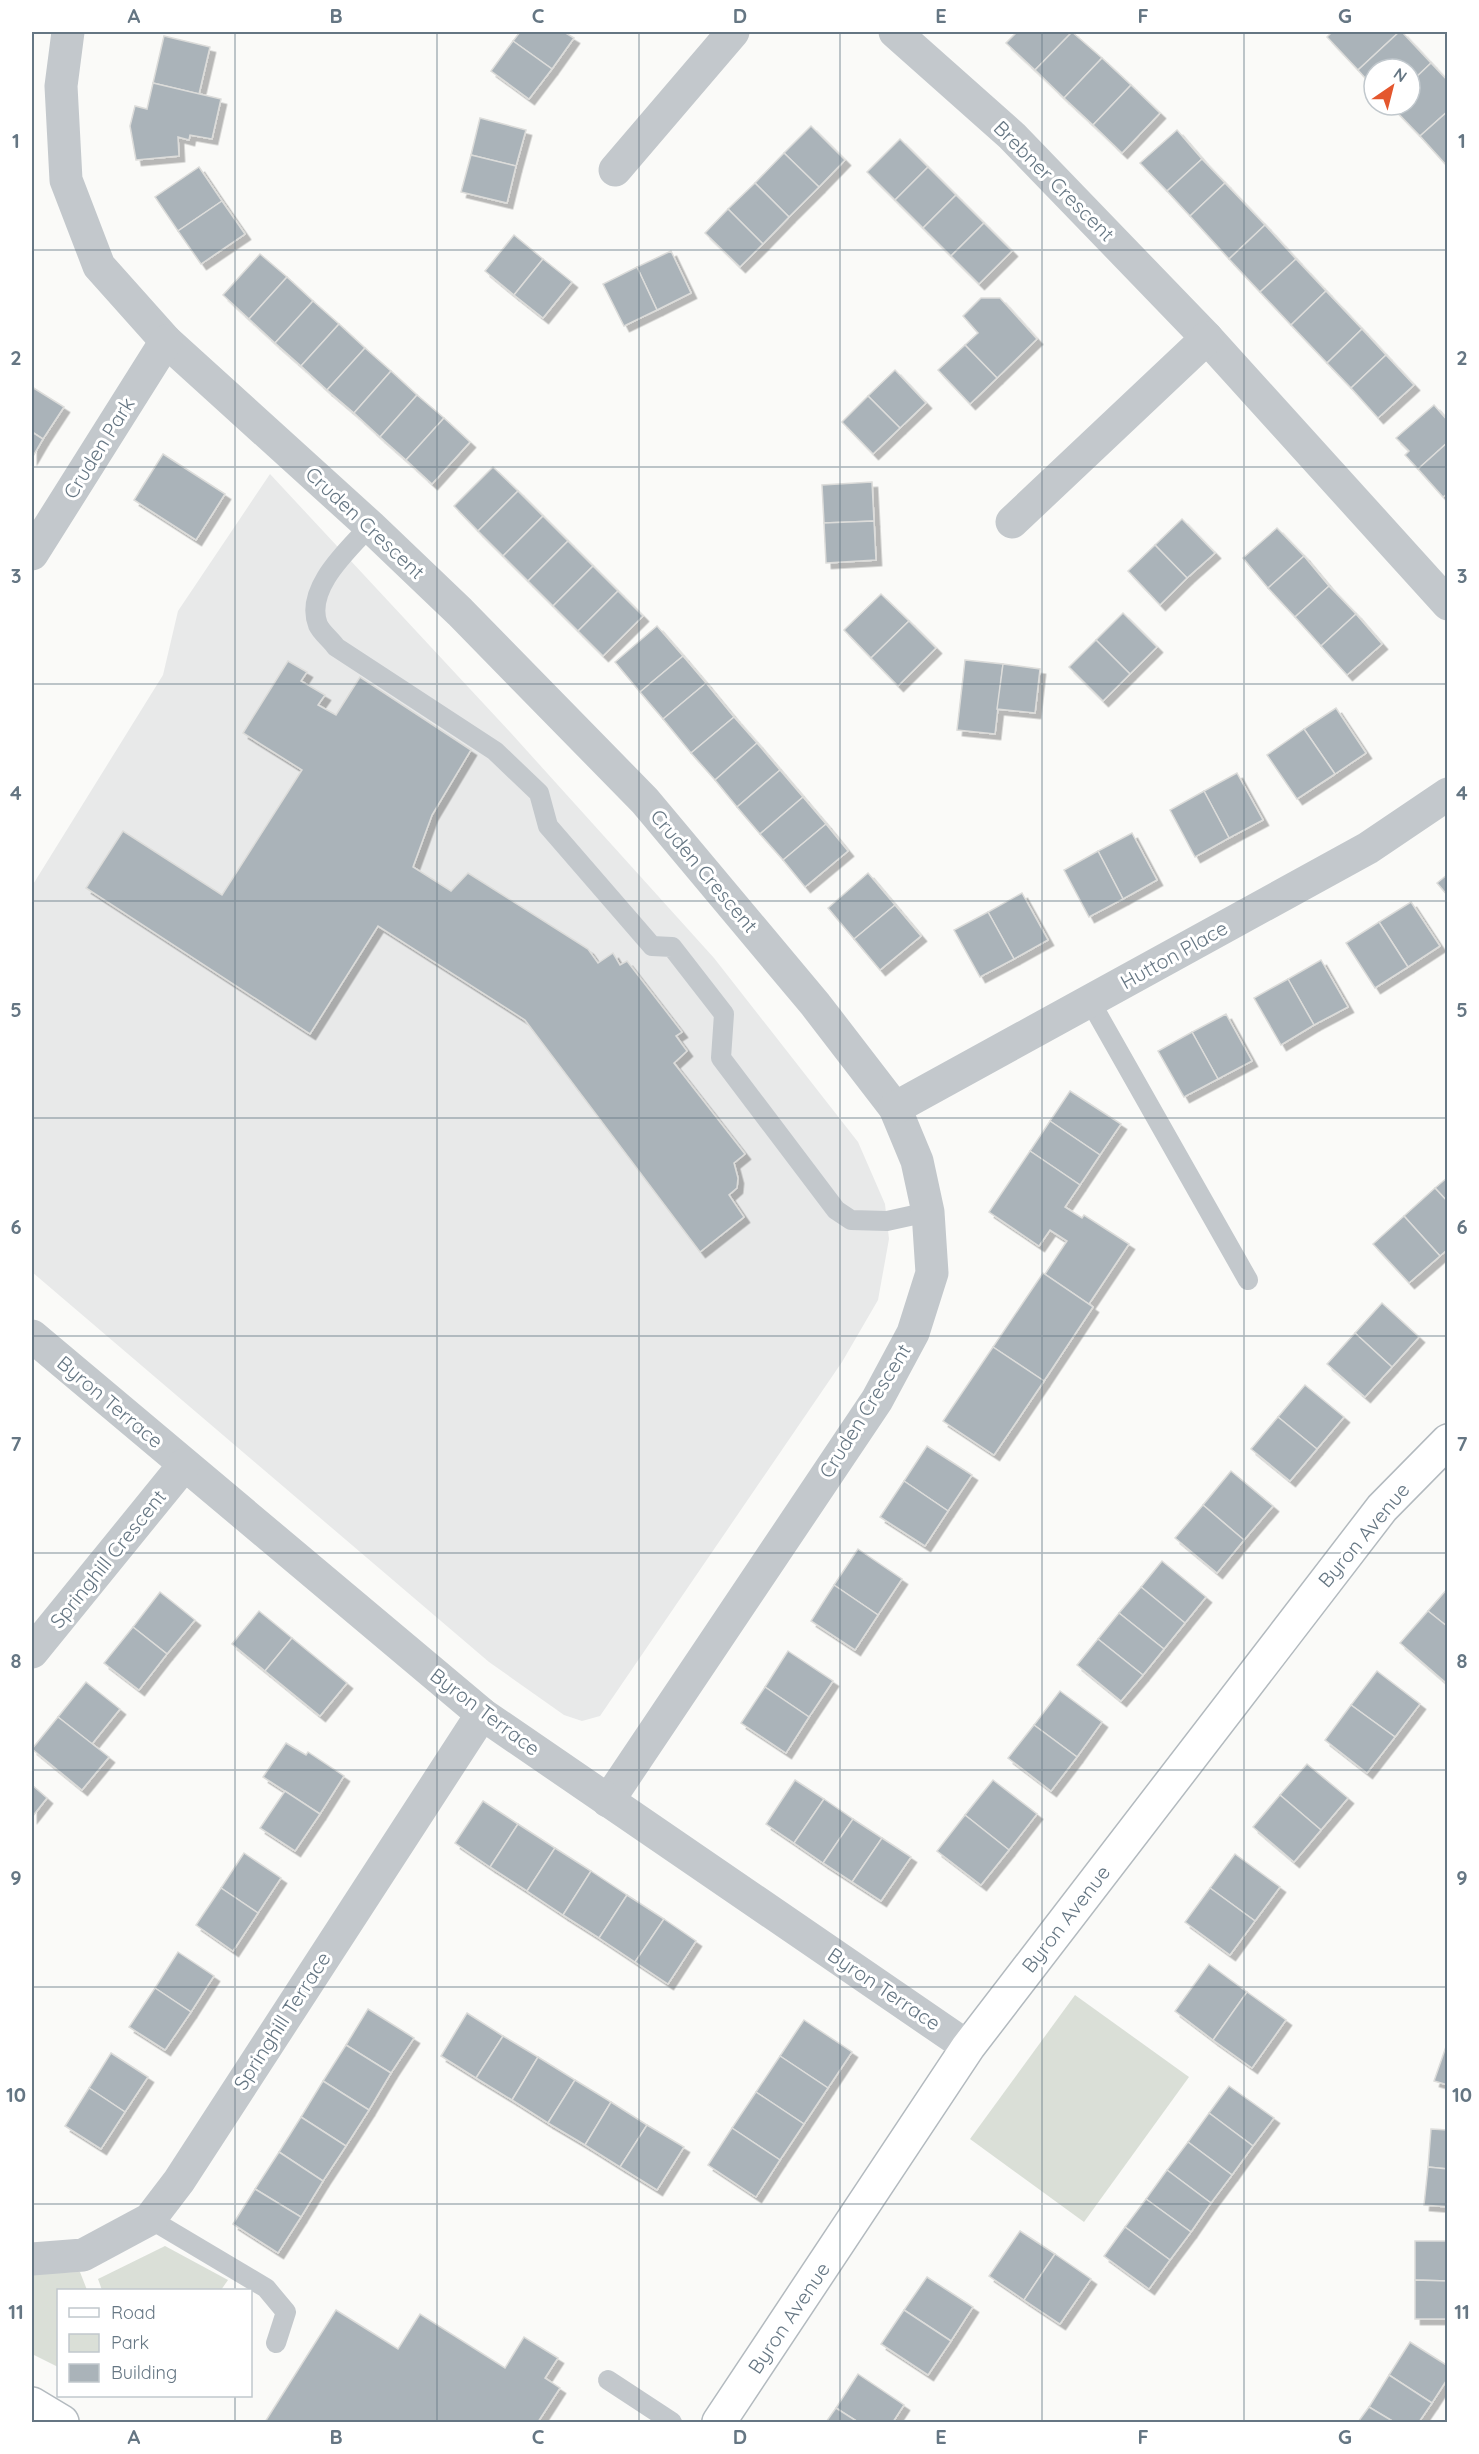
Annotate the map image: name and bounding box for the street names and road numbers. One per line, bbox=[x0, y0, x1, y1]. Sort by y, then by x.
street label: Brebner Crescent bbox=[989, 115, 1120, 246]
street label: Cruden Park bbox=[58, 392, 140, 503]
street label: Cruden Crescent bbox=[301, 461, 430, 584]
street label: Cruden Crescent bbox=[645, 804, 763, 938]
street label: Hutton Place bbox=[1116, 915, 1232, 994]
street label: Cruden Crescent bbox=[813, 1339, 916, 1482]
street label: Byron Terrace bbox=[52, 1350, 168, 1453]
street label: Byron Avenue bbox=[1313, 1477, 1415, 1592]
street label: Springhill Crescent bbox=[44, 1484, 171, 1633]
street label: Byron Terrace bbox=[426, 1662, 545, 1761]
street label: Byron Avenue bbox=[1016, 1860, 1115, 1977]
street label: Byron Terrace bbox=[823, 1942, 945, 2035]
street label: Springhill Terrace bbox=[228, 1947, 336, 2094]
street label: Byron Avenue bbox=[742, 2257, 835, 2378]

